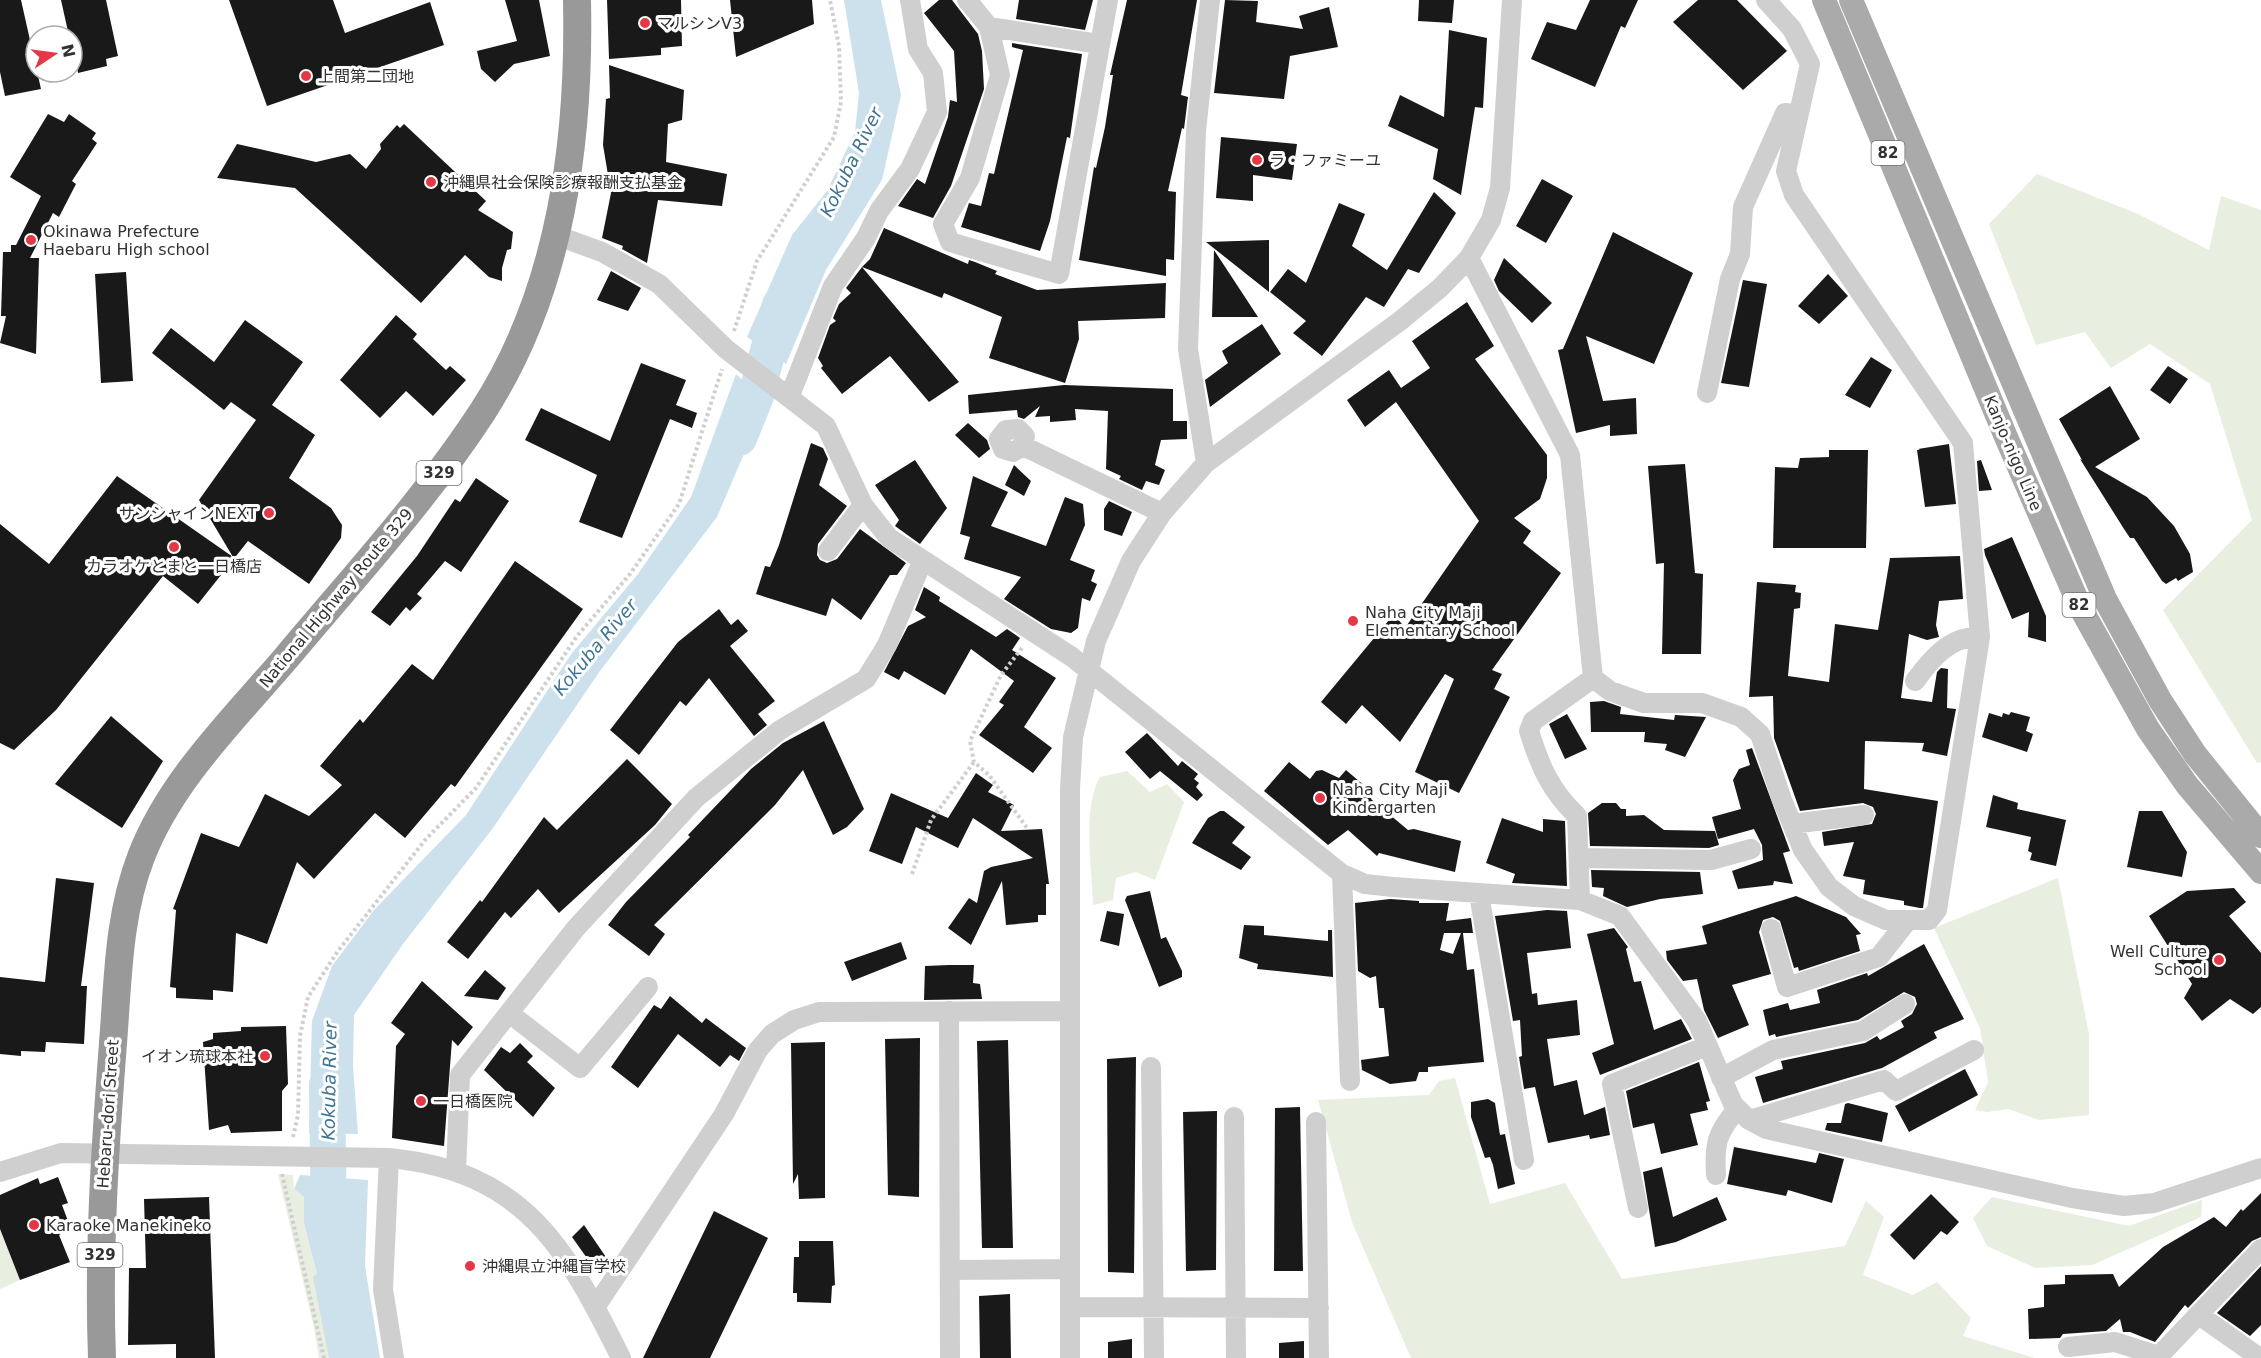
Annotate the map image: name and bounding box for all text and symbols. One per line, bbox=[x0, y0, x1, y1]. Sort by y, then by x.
place label: マルシンV3 bbox=[657, 14, 742, 33]
marker: マルシンV3 bbox=[638, 16, 652, 30]
north arrow bbox=[24, 24, 84, 84]
text: N bbox=[57, 42, 79, 59]
place label: 上間第二団地 bbox=[318, 67, 414, 86]
marker: 上間第二団地 bbox=[299, 69, 313, 83]
water label: Kokuba River bbox=[816, 103, 887, 220]
road number: 82 bbox=[1872, 141, 1904, 165]
place label: ラ・ファミーユ bbox=[1269, 151, 1381, 170]
marker: ラ・ファミーユ bbox=[1250, 153, 1264, 167]
place label: 沖縄県社会保険診療報酬支払基金 bbox=[443, 173, 683, 192]
marker: 沖縄県社会保険診療報酬支払基金 bbox=[424, 175, 438, 189]
place label: Okinawa Prefecture Haebaru High school bbox=[43, 222, 210, 259]
marker: Okinawa Prefecture Haebaru High school bbox=[24, 233, 38, 247]
street label: Kanjo-nigo Line bbox=[1980, 392, 2046, 514]
road number: 329 bbox=[416, 461, 462, 485]
place label: サンシャインNEXT bbox=[118, 504, 257, 523]
street label: National Highway Route 329 bbox=[255, 505, 417, 691]
marker: サンシャインNEXT bbox=[262, 506, 276, 520]
marker: カラオケとまと一日橋店 bbox=[167, 540, 181, 554]
place label: カラオケとまと一日橋店 bbox=[86, 557, 262, 576]
road number: 82 bbox=[2062, 593, 2096, 617]
water label: Kokuba River bbox=[549, 594, 642, 699]
place label: Naha City Maji Elementary School bbox=[1365, 603, 1515, 640]
marker: Naha City Maji Elementary School bbox=[1346, 614, 1360, 628]
place label: Naha City Maji Kindergarten bbox=[1332, 780, 1448, 817]
marker: Naha City Maji Kindergarten bbox=[1313, 791, 1327, 805]
place label: Well Culture School bbox=[2110, 942, 2207, 979]
marker: Well Culture School bbox=[2212, 953, 2226, 967]
water label: Kokuba River bbox=[317, 1020, 341, 1141]
street label: Hebaru-dori Street bbox=[93, 1039, 123, 1189]
place label: イオン琉球本社 bbox=[141, 1047, 253, 1066]
marker: イオン琉球本社 bbox=[258, 1049, 272, 1063]
place label: 一日橋医院 bbox=[433, 1092, 513, 1111]
marker: 一日橋医院 bbox=[414, 1094, 428, 1108]
place label: Karaoke Manekineko bbox=[46, 1216, 212, 1235]
marker: Karaoke Manekineko bbox=[27, 1218, 41, 1232]
road number: 329 bbox=[78, 1243, 122, 1267]
place label: 沖縄県立沖縄盲学校 bbox=[482, 1257, 626, 1276]
marker: 沖縄県立沖縄盲学校 bbox=[463, 1259, 477, 1273]

